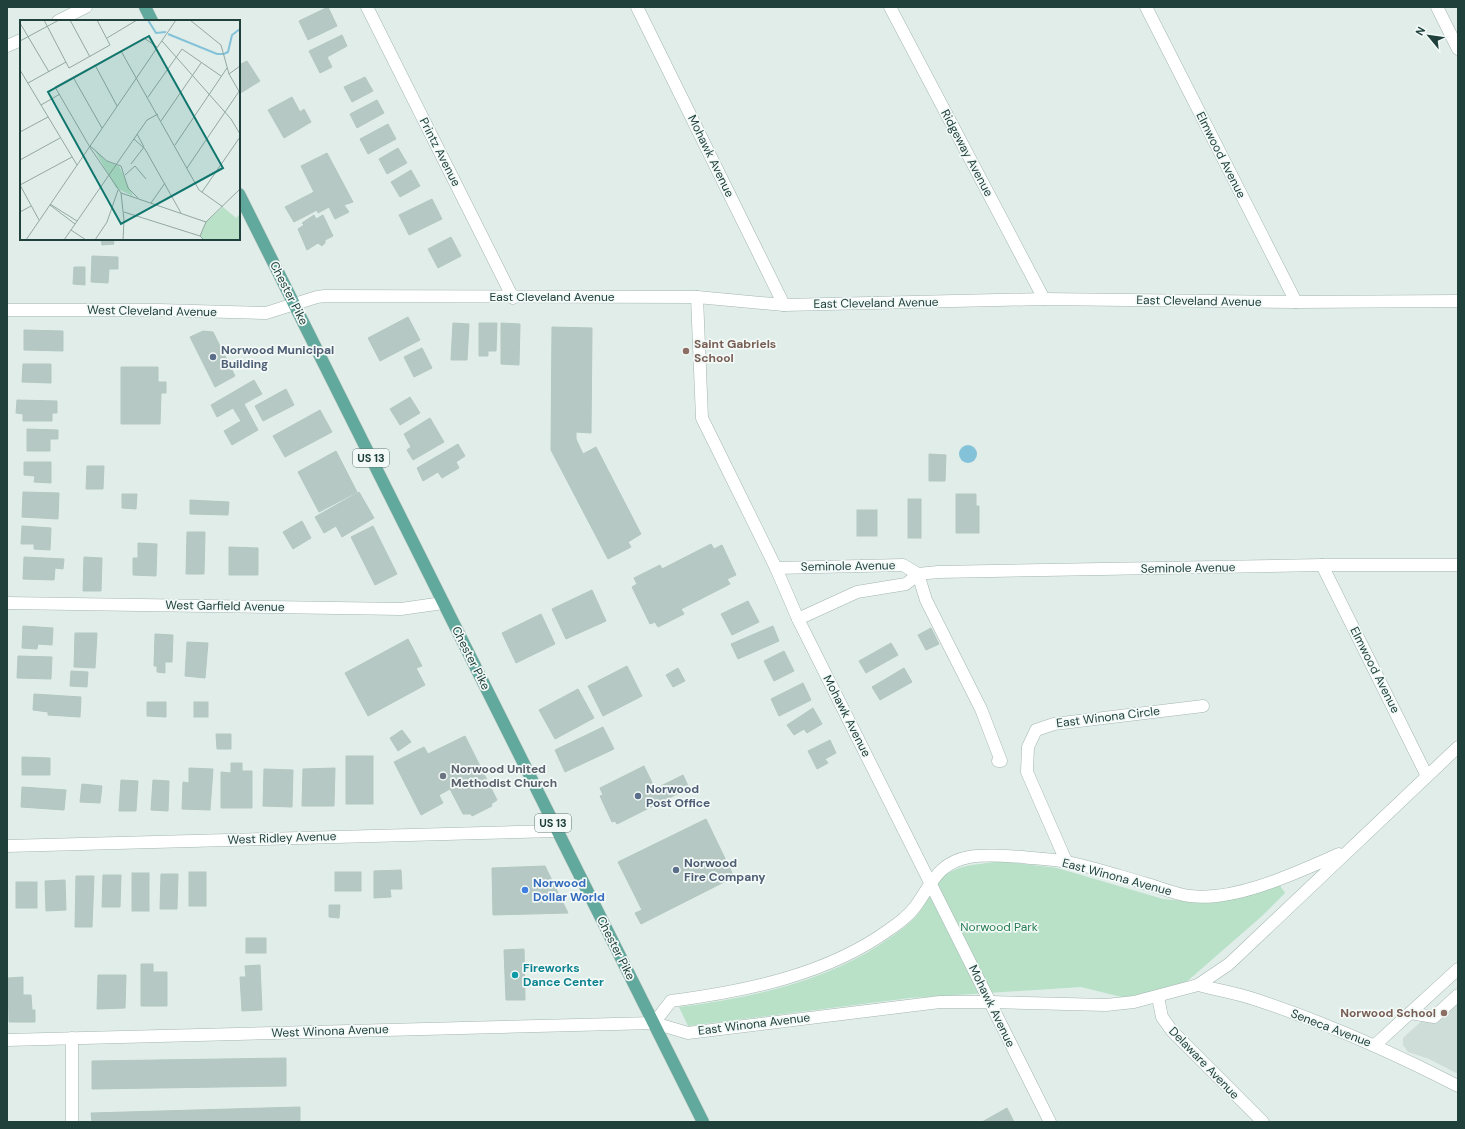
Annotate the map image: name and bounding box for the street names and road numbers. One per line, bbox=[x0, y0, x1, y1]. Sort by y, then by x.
street label: Ridgeway Avenue bbox=[937, 107, 997, 200]
street label: Elmwood Avenue bbox=[1192, 109, 1250, 201]
street label: Mohawk Avenue bbox=[684, 112, 738, 200]
street label: Printz Avenue bbox=[416, 115, 464, 189]
street label: Chester Pike bbox=[266, 258, 312, 328]
street label: East Cleveland Avenue bbox=[489, 289, 615, 305]
street label: East Cleveland Avenue bbox=[1136, 292, 1262, 310]
street label: East Cleveland Avenue bbox=[813, 294, 939, 312]
street label: West Cleveland Avenue bbox=[87, 302, 217, 320]
road number: US 13 bbox=[353, 449, 389, 467]
street label: Seminole Avenue bbox=[800, 557, 896, 575]
street label: Seminole Avenue bbox=[1140, 559, 1236, 577]
street label: West Garfield Avenue bbox=[165, 597, 285, 615]
street label: Chester Pike bbox=[448, 623, 494, 693]
street label: Elmwood Avenue bbox=[1346, 624, 1404, 716]
street label: Mohawk Avenue bbox=[820, 672, 875, 760]
street label: East Winona Circle bbox=[1055, 703, 1161, 731]
road number: US 13 bbox=[535, 814, 571, 832]
street label: West Ridley Avenue bbox=[227, 828, 337, 848]
street label: East Winona Avenue bbox=[1060, 855, 1174, 899]
street label: Chester Pike bbox=[593, 913, 639, 983]
street label: Mohawk Avenue bbox=[965, 962, 1019, 1050]
street label: Seneca Avenue bbox=[1289, 1005, 1374, 1051]
street label: East Winona Avenue bbox=[697, 1009, 811, 1039]
street label: West Winona Avenue bbox=[271, 1021, 389, 1041]
street label: Delaware Avenue bbox=[1165, 1023, 1243, 1103]

